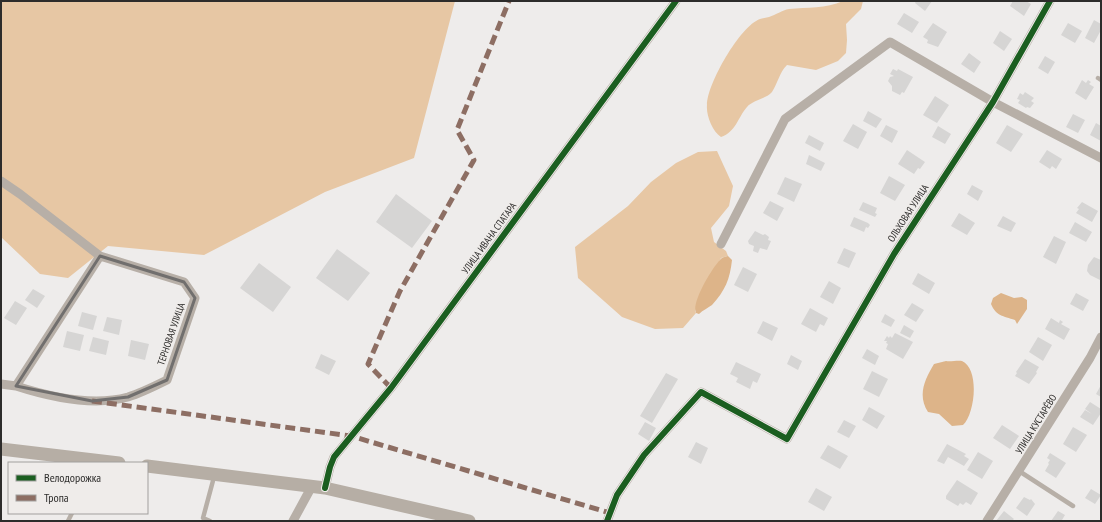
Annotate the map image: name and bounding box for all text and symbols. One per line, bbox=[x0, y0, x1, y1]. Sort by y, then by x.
street label: ОЛЬХОВАЯ УЛИЦА bbox=[885, 182, 932, 244]
street label: УЛИЦА ИВАНА СПАТАРА bbox=[459, 200, 519, 276]
street label: ТЕРНОВАЯ УЛИЦА bbox=[154, 301, 188, 367]
street label: УЛИЦА КУСТАРЁВО bbox=[1012, 391, 1060, 456]
legend bbox=[8, 462, 148, 514]
text: Велодорожка bbox=[44, 470, 101, 485]
text: Тропа bbox=[44, 490, 69, 505]

